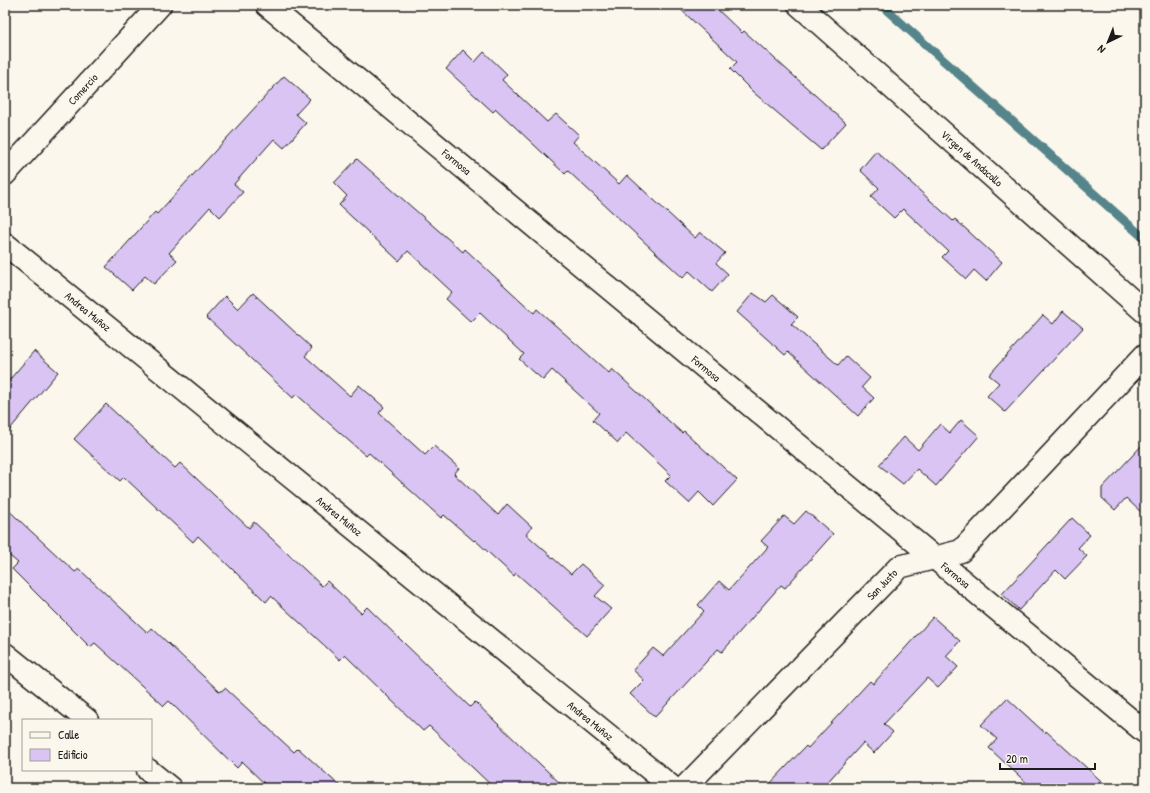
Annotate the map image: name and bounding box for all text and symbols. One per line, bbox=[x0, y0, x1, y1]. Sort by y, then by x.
north arrow bbox=[1088, 22, 1128, 62]
text: N bbox=[1094, 42, 1108, 56]
street label: Comercio bbox=[65, 70, 101, 108]
street label: Virgen de Andacollo bbox=[938, 127, 1006, 190]
street label: Formosa bbox=[438, 145, 474, 178]
street label: Andrea Muñoz bbox=[62, 289, 114, 335]
street label: Formosa bbox=[688, 352, 724, 385]
street label: Andrea Muñoz bbox=[313, 493, 365, 539]
street label: Formosa bbox=[938, 559, 973, 592]
street label: San Justo bbox=[864, 566, 901, 603]
street label: Andrea Muñoz bbox=[565, 698, 616, 744]
legend bbox=[22, 719, 152, 771]
text: Calle bbox=[58, 726, 79, 743]
scale bar bbox=[1000, 745, 1095, 771]
text: Edificio bbox=[58, 746, 88, 763]
text: 20 m bbox=[1006, 750, 1028, 767]

